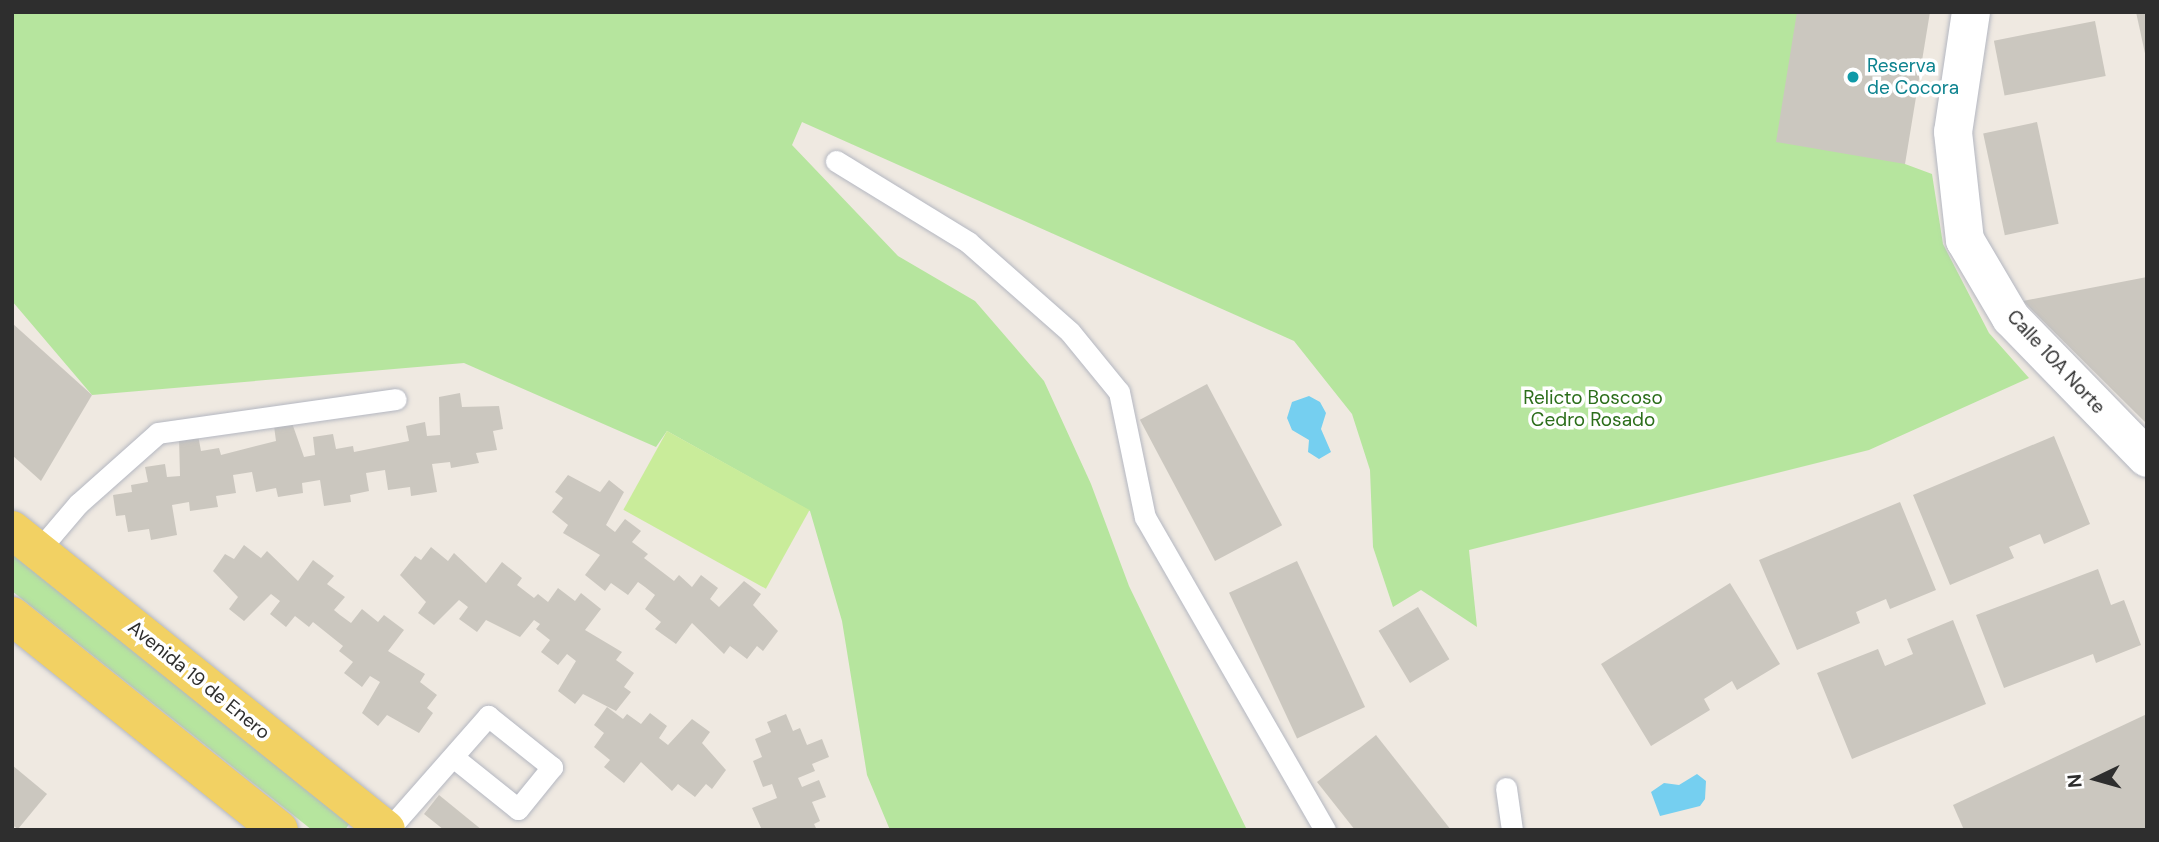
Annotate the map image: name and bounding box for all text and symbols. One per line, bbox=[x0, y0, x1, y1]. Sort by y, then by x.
place label: Reserva de Cocora bbox=[1867, 55, 1959, 99]
marker: Reserva de Cocora bbox=[1845, 69, 1861, 85]
street label: Calle 10A Norte bbox=[2002, 305, 2110, 419]
park label: Relicto Boscoso Cedro Rosado bbox=[1523, 387, 1663, 431]
street label: Avenida 19 de Enero bbox=[124, 616, 274, 744]
north arrow bbox=[2061, 744, 2131, 814]
text: N bbox=[2062, 773, 2088, 789]

